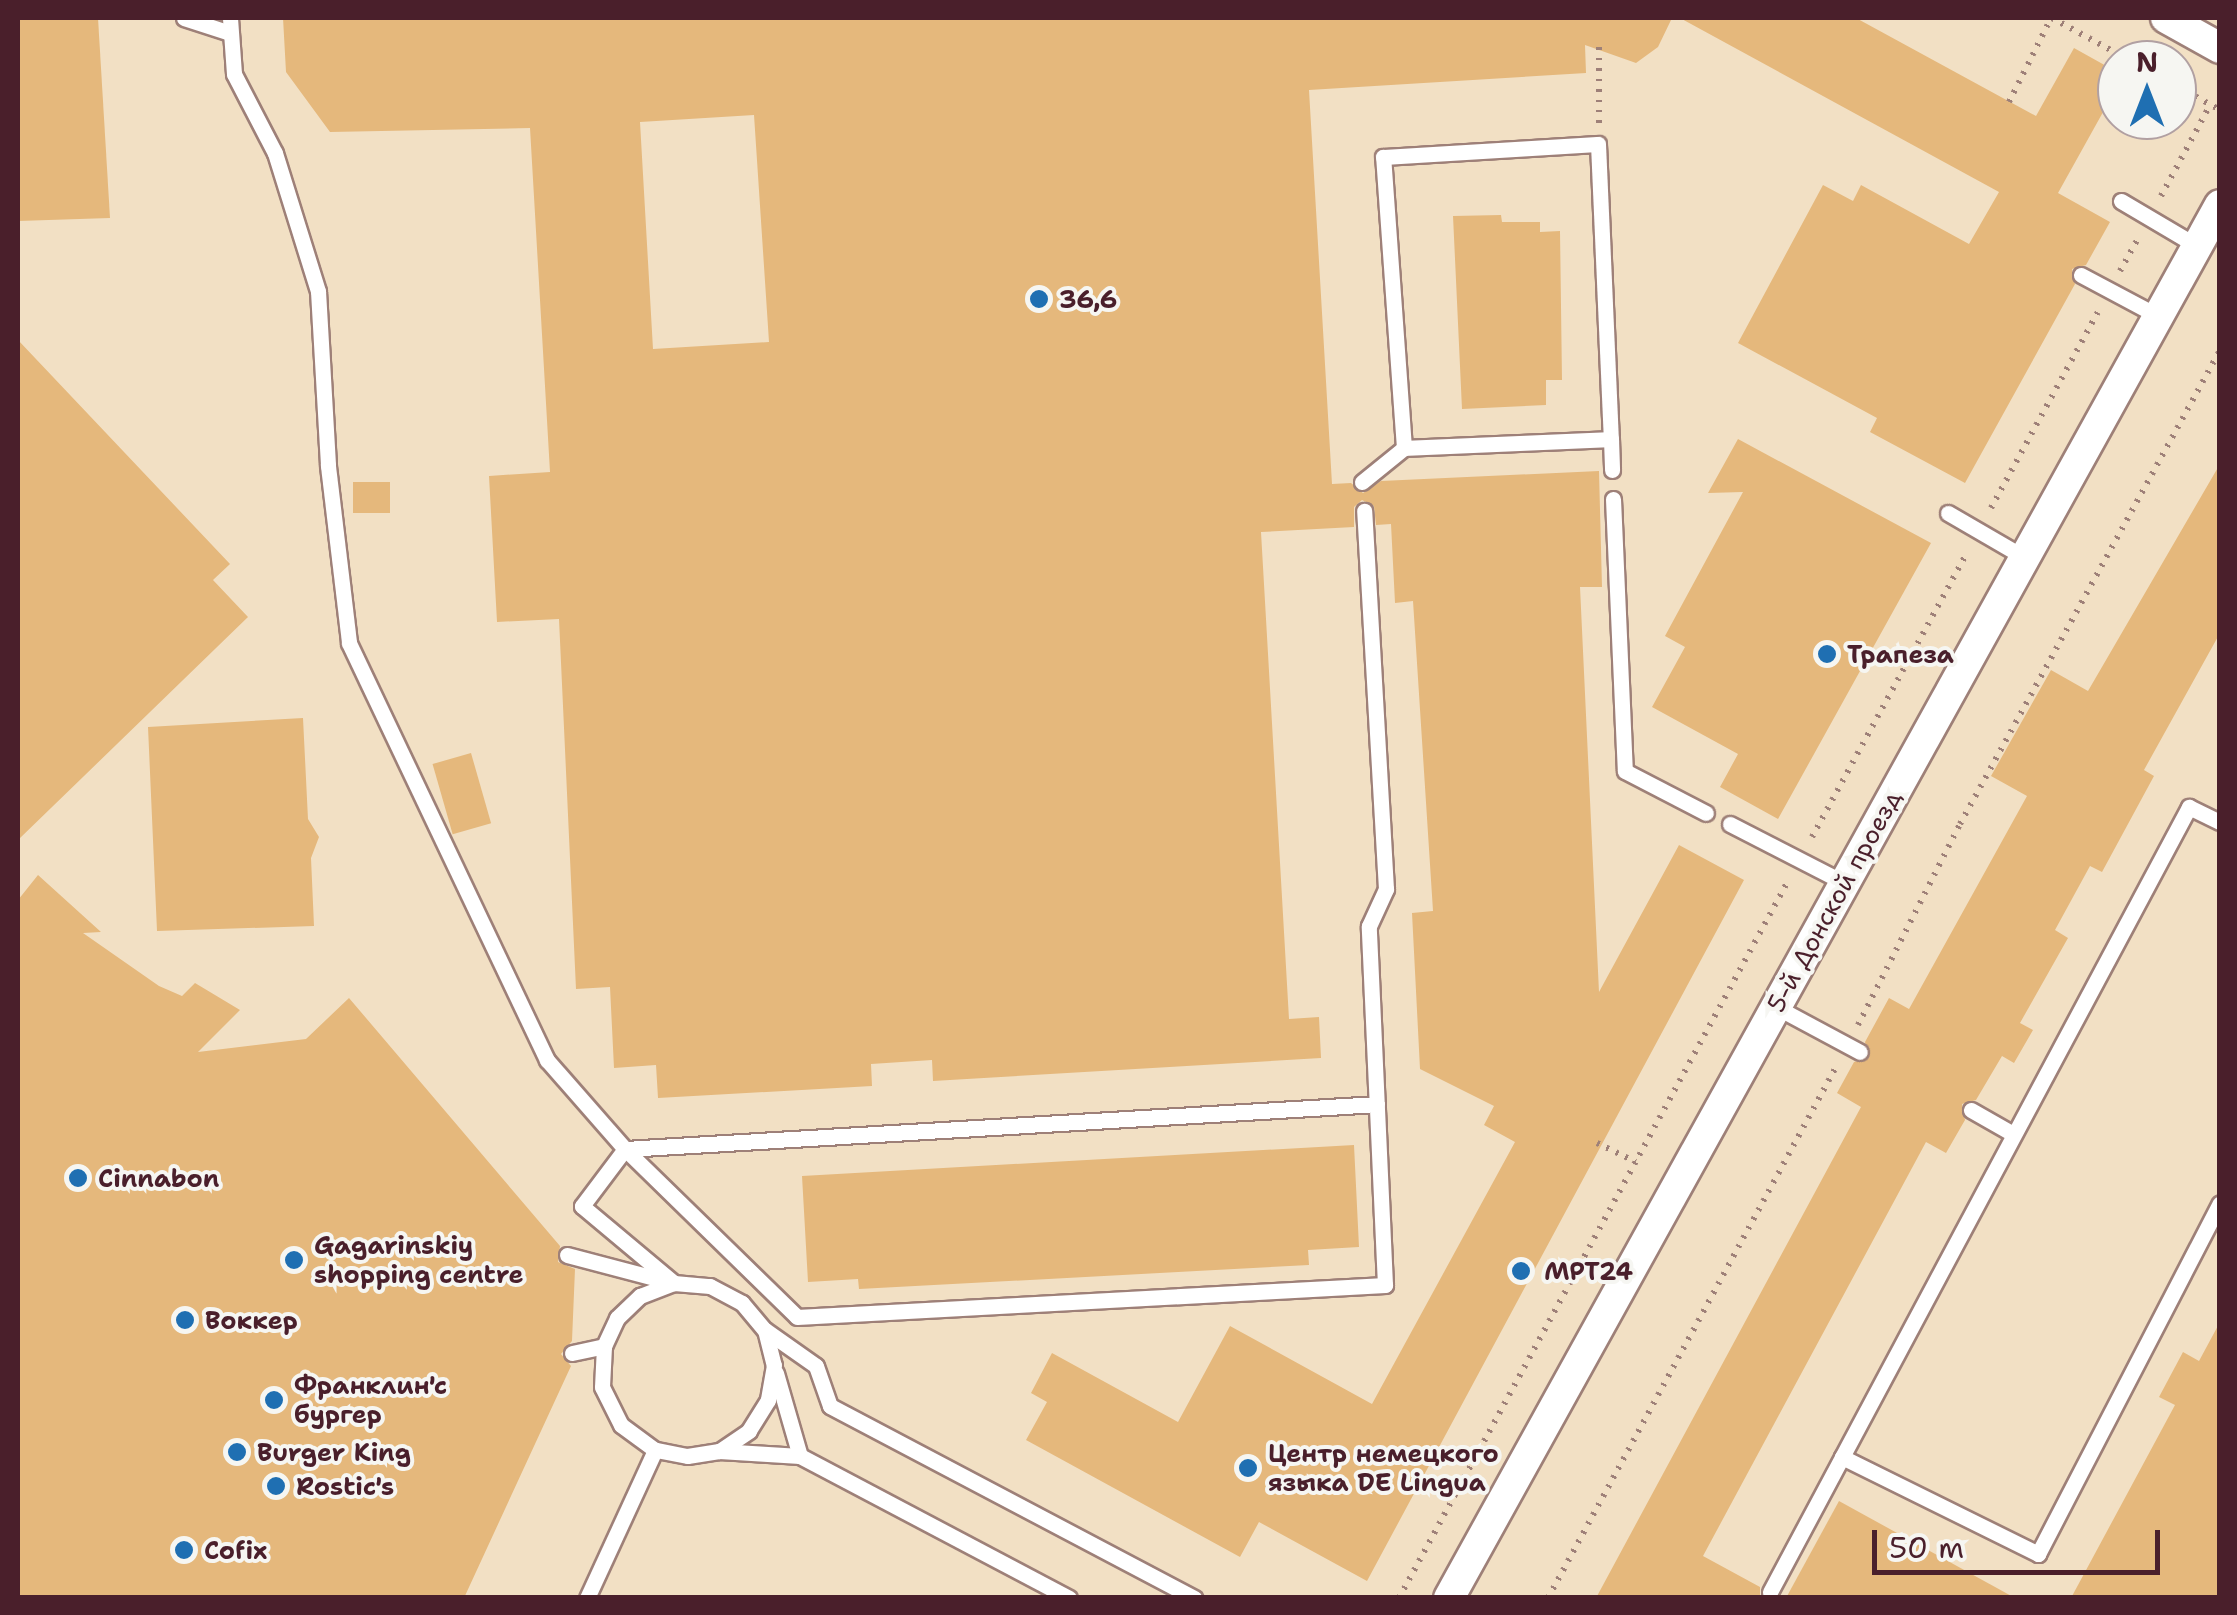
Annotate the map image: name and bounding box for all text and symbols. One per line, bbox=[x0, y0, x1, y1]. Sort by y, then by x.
north arrow bbox=[2097, 40, 2197, 140]
text: N bbox=[2136, 43, 2158, 81]
place label: 36,6 bbox=[1059, 284, 1117, 314]
marker: 36,6 bbox=[1028, 288, 1050, 310]
place label: Трапеза bbox=[1847, 639, 1954, 669]
marker: Трапеза bbox=[1816, 643, 1838, 665]
street label: 5-й Донской проезд bbox=[1761, 785, 1907, 1017]
place label: Cinnabon bbox=[98, 1163, 219, 1193]
marker: Cinnabon bbox=[67, 1167, 89, 1189]
place label: Gagarinskiy shopping centre bbox=[314, 1231, 523, 1290]
marker: Gagarinskiy shopping centre bbox=[283, 1249, 305, 1271]
place label: МРТ24 bbox=[1544, 1256, 1633, 1286]
marker: МРТ24 bbox=[1508, 1258, 1534, 1284]
place label: Воккер bbox=[205, 1305, 298, 1335]
marker: Воккер bbox=[174, 1309, 196, 1331]
place label: Франклин'с бургер bbox=[294, 1371, 447, 1430]
marker: Франклин'с бургер bbox=[263, 1389, 285, 1411]
place label: Burger King bbox=[257, 1437, 411, 1467]
place label: Центр немецкого языка DE Lingua bbox=[1268, 1439, 1499, 1498]
marker: Burger King bbox=[226, 1441, 248, 1463]
marker: Центр немецкого языка DE Lingua bbox=[1237, 1457, 1259, 1479]
place label: Rostic's bbox=[296, 1471, 394, 1501]
marker: Rostic's bbox=[265, 1475, 287, 1497]
scale bar bbox=[1877, 1510, 2164, 1572]
text: 50 m bbox=[1889, 1527, 1964, 1568]
place label: Cofix bbox=[204, 1535, 267, 1565]
marker: Cofix bbox=[173, 1539, 195, 1561]

